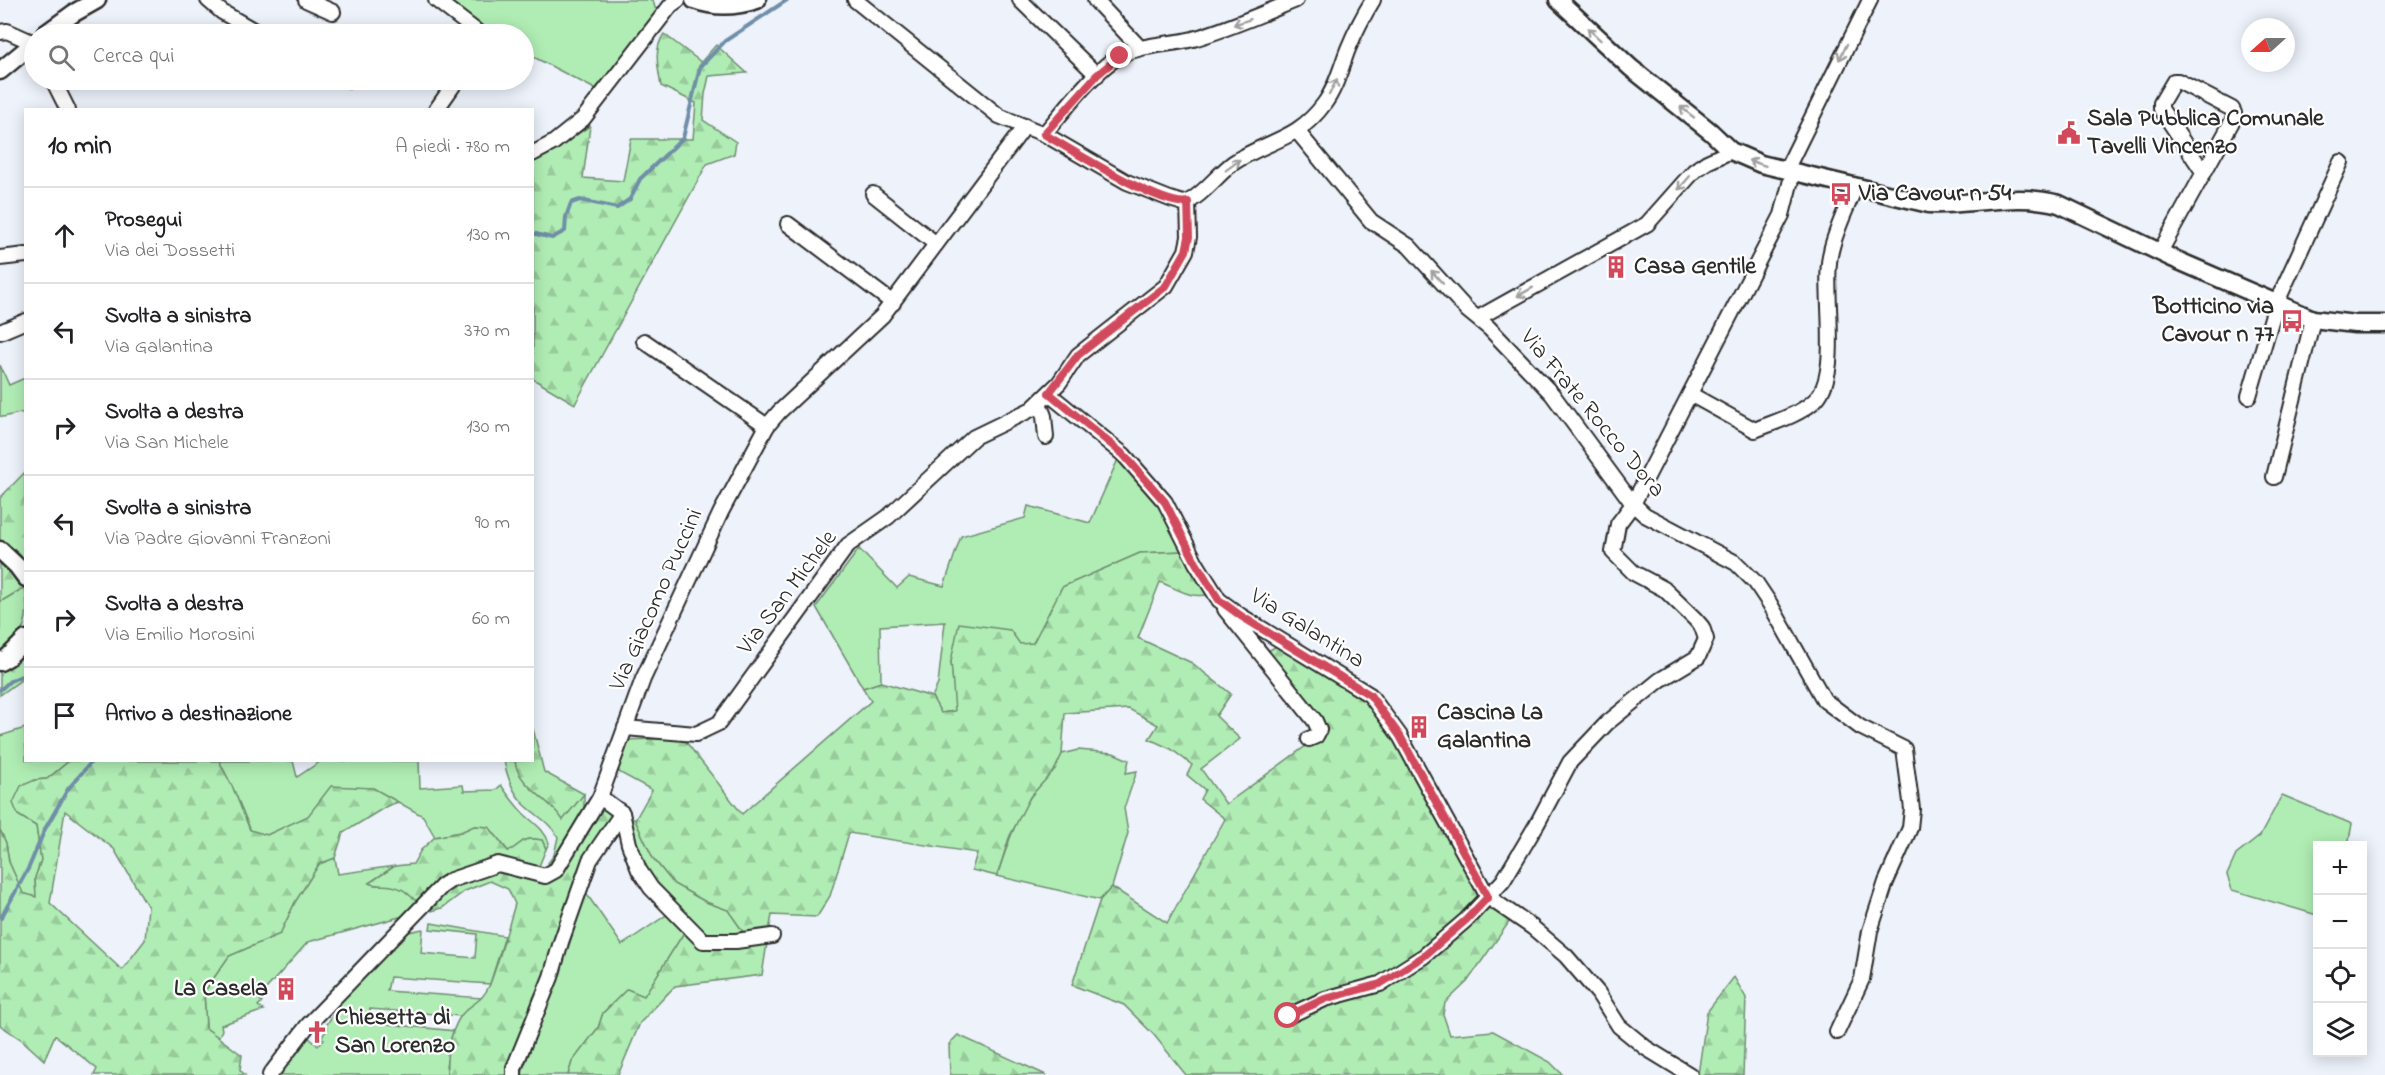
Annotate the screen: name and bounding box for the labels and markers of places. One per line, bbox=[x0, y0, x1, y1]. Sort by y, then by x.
place label: Sala Pubblica Comunale Tavelli Vincenzo bbox=[2087, 102, 2325, 165]
public building icon: Sala Pubblica Comunale Tavelli Vincenzo bbox=[2056, 120, 2082, 146]
place label: Via Cavour n 54 bbox=[1858, 177, 2011, 212]
bus stop icon: Via Cavour n 54 bbox=[1828, 181, 1854, 207]
place label: Casa Gentile bbox=[1634, 250, 1757, 285]
building icon: Casa Gentile bbox=[1603, 254, 1629, 280]
place label: Botticino via Cavour n 77 bbox=[2152, 290, 2275, 353]
bus stop icon: Botticino via Cavour n 77 bbox=[2279, 308, 2305, 334]
place label: Cascina La Galantina bbox=[1437, 696, 1543, 759]
building icon: Cascina La Galantina bbox=[1406, 714, 1432, 740]
place label: La Casela bbox=[174, 972, 268, 1007]
building icon: La Casela bbox=[273, 976, 299, 1002]
place label: Chiesetta di San Lorenzo bbox=[335, 1001, 455, 1064]
church icon: Chiesetta di San Lorenzo bbox=[304, 1019, 330, 1045]

